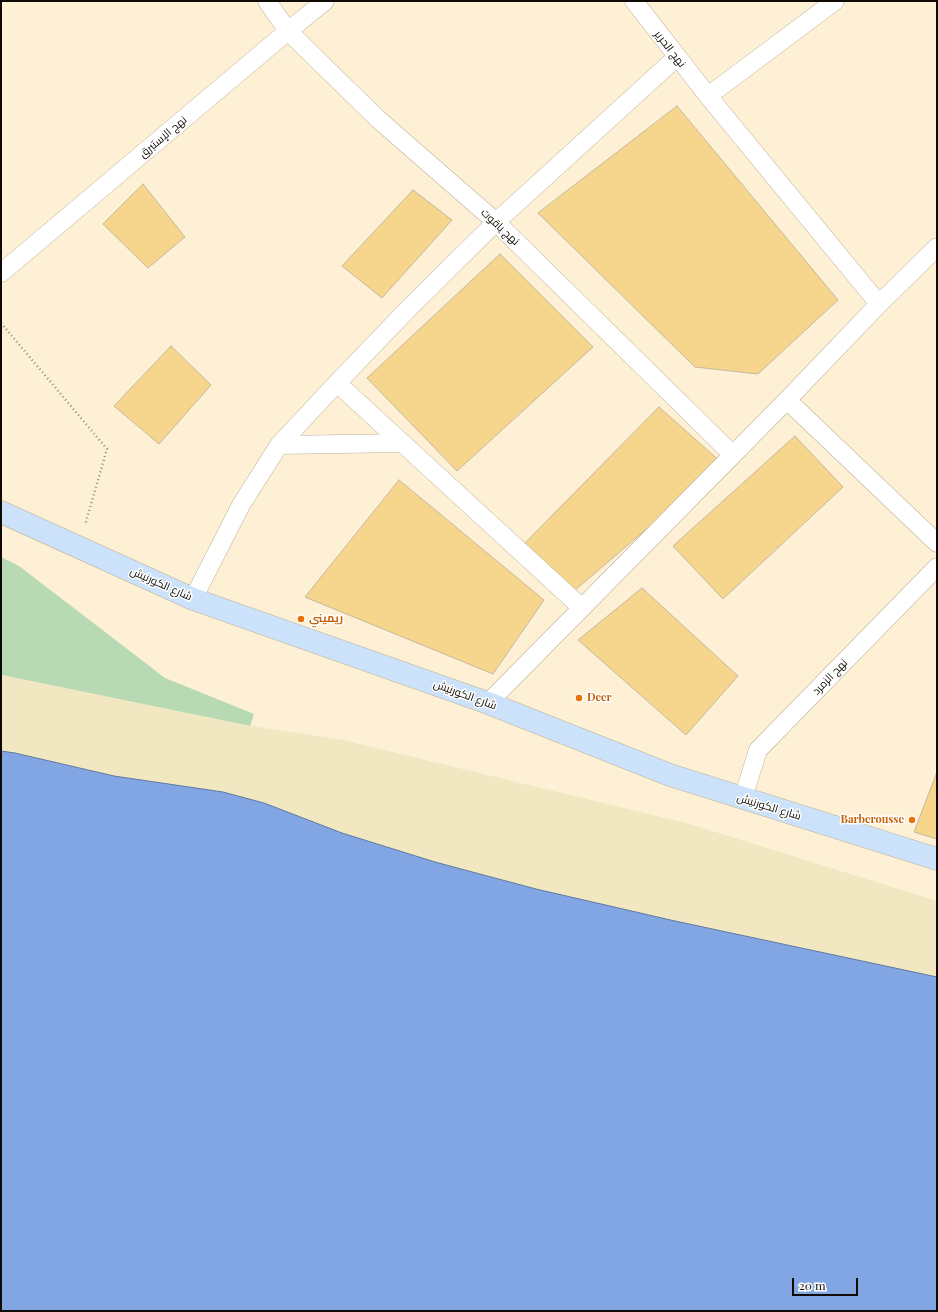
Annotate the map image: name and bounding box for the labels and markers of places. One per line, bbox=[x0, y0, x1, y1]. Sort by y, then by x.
place label: ريميني bbox=[309, 612, 343, 626]
marker: ريميني bbox=[296, 614, 306, 624]
place label: Deer bbox=[587, 691, 612, 705]
marker: Deer bbox=[574, 693, 584, 703]
place label: Barberousse bbox=[840, 813, 904, 827]
marker: Barberousse bbox=[907, 815, 917, 825]

